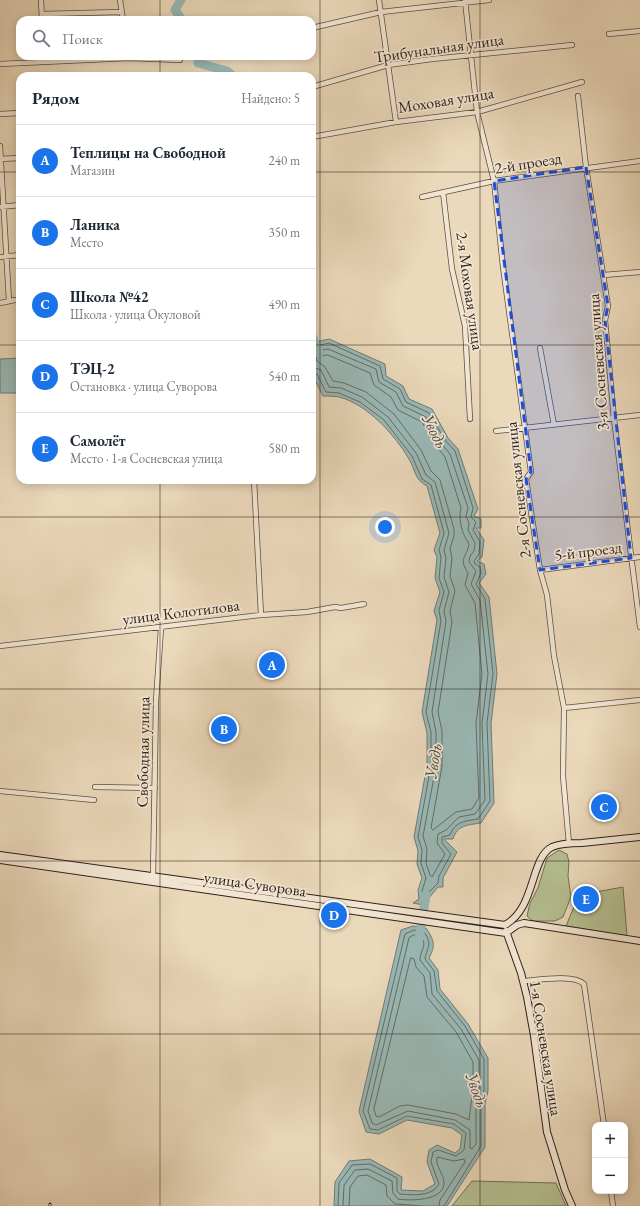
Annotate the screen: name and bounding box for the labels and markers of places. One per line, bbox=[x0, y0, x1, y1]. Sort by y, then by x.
pin: A bbox=[259, 650, 285, 680]
pin: B bbox=[211, 714, 237, 744]
pin: C bbox=[591, 792, 617, 822]
pin: E bbox=[573, 884, 599, 914]
pin: D bbox=[321, 900, 347, 930]

